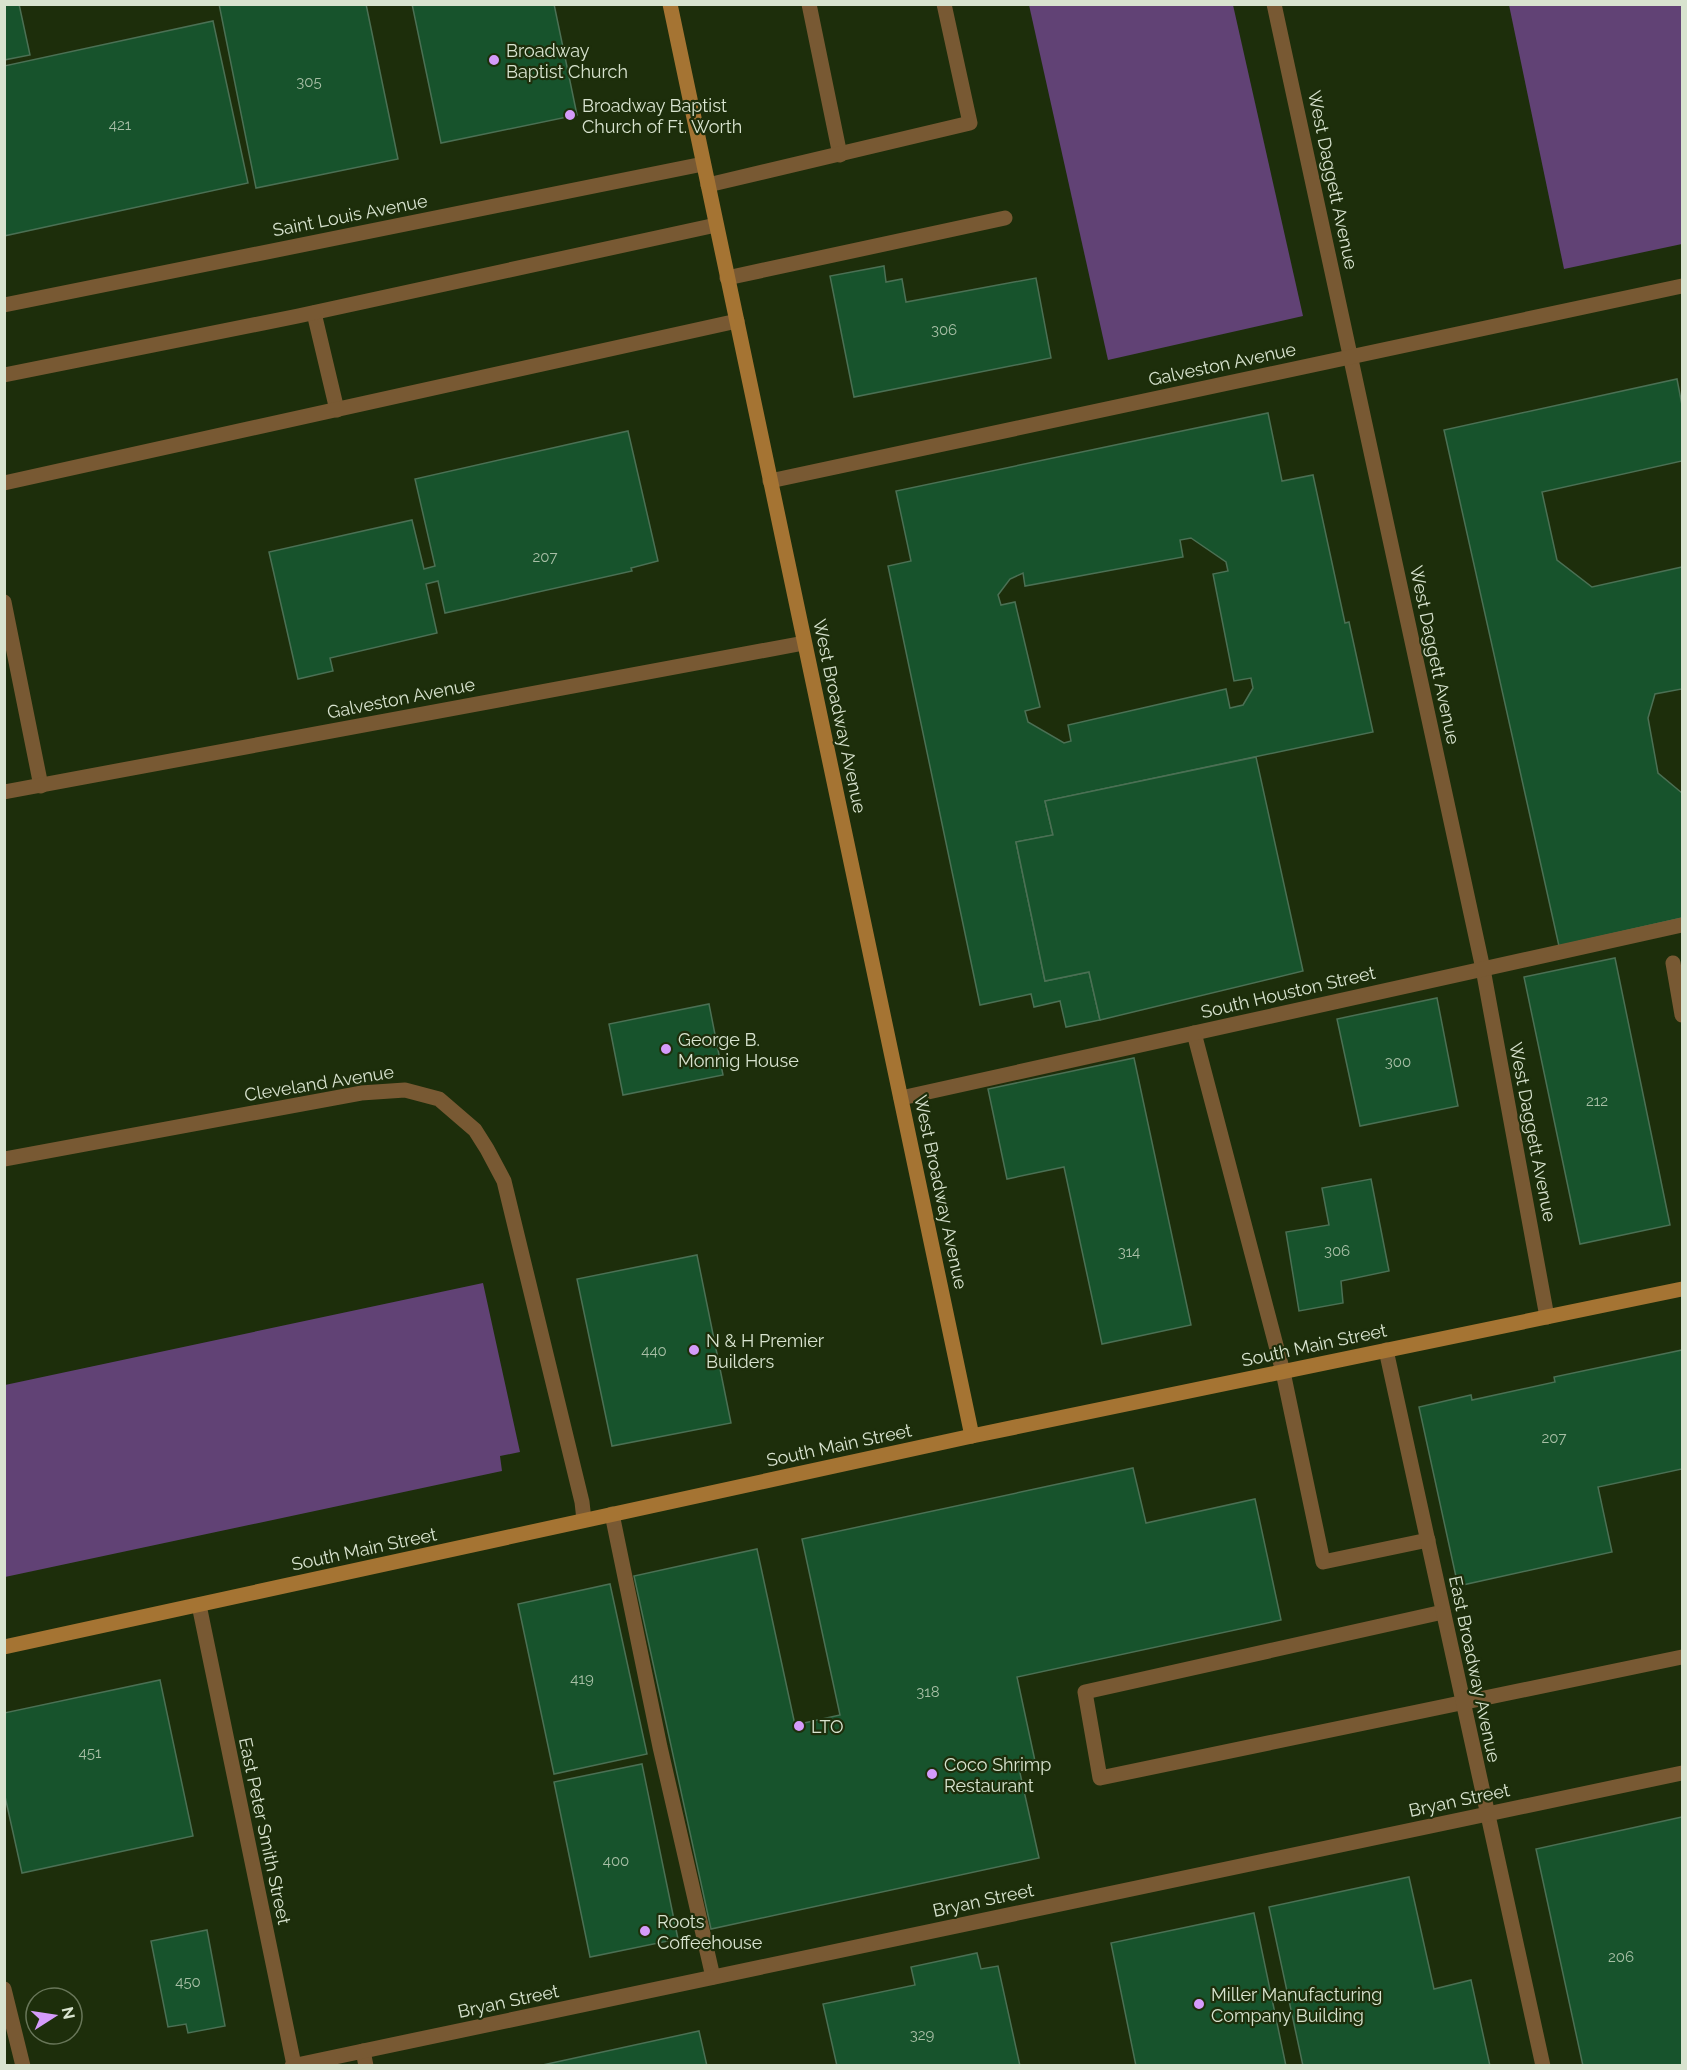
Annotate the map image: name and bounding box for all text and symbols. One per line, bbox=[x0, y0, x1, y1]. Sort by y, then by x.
place label: Broadway Baptist Church bbox=[506, 40, 628, 82]
marker: Broadway Baptist Church bbox=[487, 53, 501, 67]
house number: 305 bbox=[296, 73, 322, 91]
street label: West Daggett Avenue bbox=[1304, 89, 1362, 272]
place label: Broadway Baptist Church of Ft. Worth bbox=[582, 95, 742, 137]
marker: Broadway Baptist Church of Ft. Worth bbox=[563, 108, 577, 122]
house number: 421 bbox=[109, 116, 132, 134]
street label: Saint Louis Avenue bbox=[271, 190, 430, 240]
house number: 306 bbox=[931, 321, 957, 339]
street label: Galveston Avenue bbox=[1146, 338, 1298, 390]
house number: 207 bbox=[533, 548, 557, 566]
street label: West Daggett Avenue bbox=[1406, 564, 1464, 747]
street label: West Broadway Avenue bbox=[809, 617, 871, 815]
street label: Galveston Avenue bbox=[325, 673, 477, 723]
street label: South Houston Street bbox=[1199, 962, 1377, 1022]
place label: George B. Monnig House bbox=[678, 1029, 799, 1071]
street label: West Daggett Avenue bbox=[1505, 1041, 1561, 1224]
marker: George B. Monnig House bbox=[659, 1042, 673, 1056]
house number: 300 bbox=[1385, 1053, 1411, 1071]
street label: Cleveland Avenue bbox=[243, 1061, 396, 1105]
house number: 212 bbox=[1586, 1092, 1608, 1110]
street label: West Broadway Avenue bbox=[910, 1093, 972, 1291]
house number: 306 bbox=[1324, 1242, 1350, 1260]
house number: 314 bbox=[1118, 1243, 1140, 1261]
street label: South Main Street bbox=[1240, 1319, 1388, 1371]
place label: N & H Premier Builders bbox=[706, 1330, 825, 1372]
house number: 440 bbox=[641, 1342, 667, 1360]
marker: N & H Premier Builders bbox=[687, 1343, 701, 1357]
street label: South Main Street bbox=[765, 1419, 913, 1471]
house number: 207 bbox=[1542, 1429, 1566, 1447]
street label: South Main Street bbox=[290, 1523, 438, 1575]
street label: East Broadway Avenue bbox=[1445, 1574, 1505, 1765]
house number: 419 bbox=[570, 1670, 594, 1688]
house number: 318 bbox=[916, 1683, 940, 1701]
place label: LTO bbox=[811, 1716, 844, 1737]
marker: LTO bbox=[792, 1719, 806, 1733]
street label: East Peter Smith Street bbox=[235, 1735, 295, 1927]
house number: 451 bbox=[79, 1744, 102, 1762]
place label: Coco Shrimp Restaurant bbox=[944, 1754, 1051, 1796]
marker: Coco Shrimp Restaurant bbox=[925, 1767, 939, 1781]
street label: Bryan Street bbox=[1407, 1779, 1511, 1821]
house number: 400 bbox=[603, 1852, 629, 1870]
street label: Bryan Street bbox=[931, 1879, 1035, 1921]
place label: Roots Coffeehouse bbox=[657, 1911, 763, 1953]
marker: Roots Coffeehouse bbox=[638, 1924, 652, 1938]
house number: 206 bbox=[1608, 1948, 1634, 1966]
house number: 450 bbox=[175, 1973, 201, 1991]
street label: Bryan Street bbox=[456, 1980, 560, 2022]
place label: Miller Manufacturing Company Building bbox=[1211, 1984, 1382, 2026]
north arrow bbox=[24, 1986, 84, 2046]
marker: Miller Manufacturing Company Building bbox=[1192, 1997, 1206, 2011]
text: N bbox=[58, 2005, 79, 2021]
house number: 329 bbox=[910, 2026, 935, 2044]

